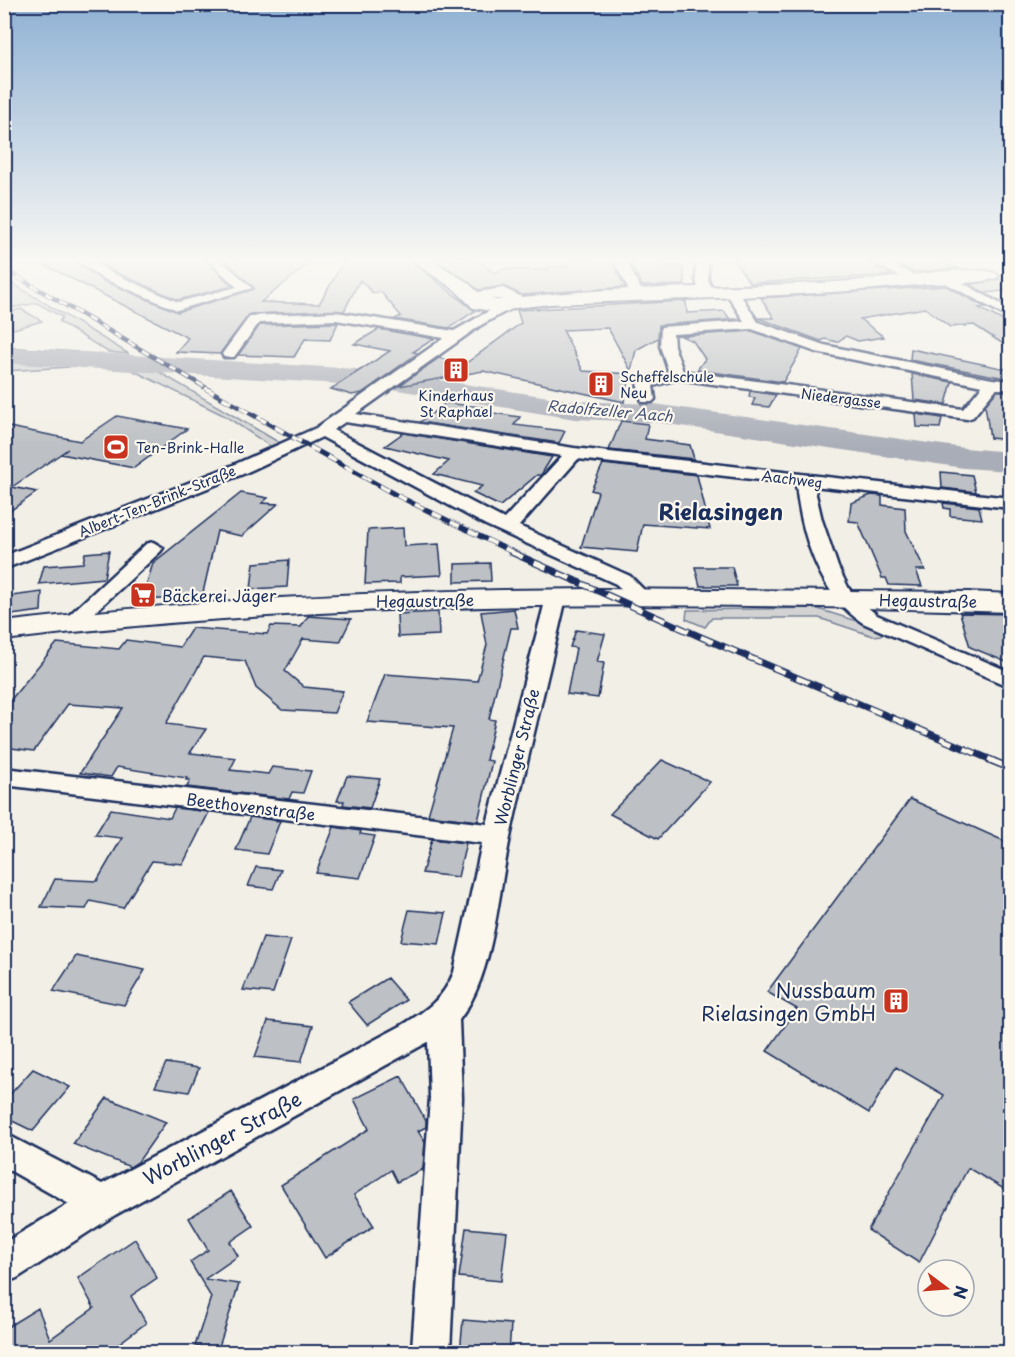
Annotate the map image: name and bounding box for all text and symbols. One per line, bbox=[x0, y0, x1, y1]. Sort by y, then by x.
building icon: Kinderhaus St Raphael bbox=[441, 355, 471, 385]
place label: Scheffelschule Neu bbox=[620, 366, 714, 403]
building icon: Scheffelschule Neu bbox=[586, 369, 616, 399]
street label: Niedergasse bbox=[800, 383, 882, 413]
place label: Kinderhaus St Raphael bbox=[418, 385, 494, 422]
water label: Radolfzeller Aach bbox=[546, 393, 674, 427]
sports icon: Ten-Brink-Halle bbox=[101, 432, 131, 462]
place label: Ten-Brink-Halle bbox=[136, 437, 245, 458]
street label: Albert-Ten-Brink-Straße bbox=[75, 460, 239, 542]
street label: Aachweg bbox=[760, 465, 824, 493]
district label: Rielasingen bbox=[659, 494, 783, 527]
supermarket icon: Bäckerei Jäger bbox=[128, 580, 158, 610]
place label: Bäckerei Jäger bbox=[162, 583, 277, 607]
street label: Hegaustraße bbox=[376, 587, 474, 613]
street label: Hegaustraße bbox=[879, 587, 977, 613]
street label: Worblinger Straße bbox=[487, 686, 545, 828]
street label: Beethovenstraße bbox=[185, 786, 317, 826]
place label: Nussbaum Rielasingen GmbH bbox=[701, 975, 876, 1028]
building icon: Nussbaum Rielasingen GmbH bbox=[881, 986, 911, 1016]
street label: Worblinger Straße bbox=[137, 1084, 307, 1192]
north arrow bbox=[916, 1258, 976, 1318]
text: N bbox=[948, 1283, 975, 1302]

